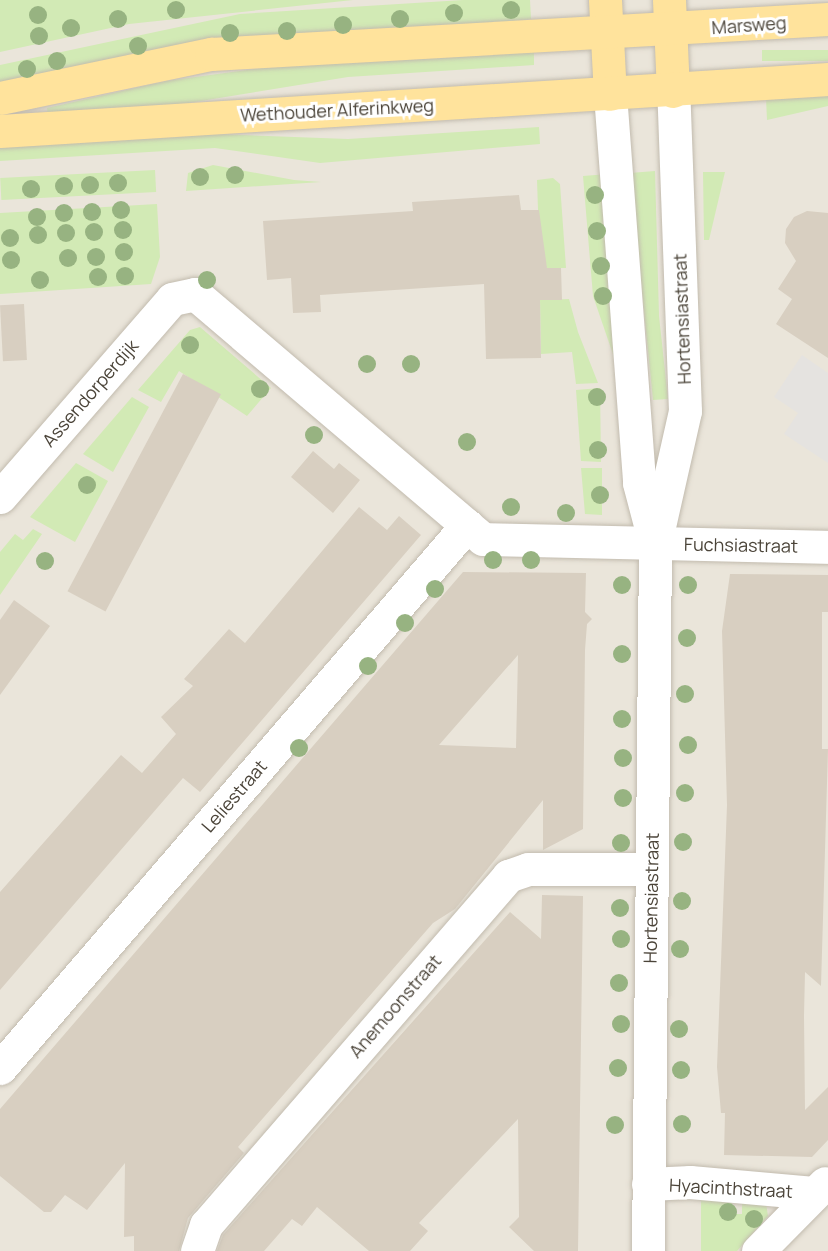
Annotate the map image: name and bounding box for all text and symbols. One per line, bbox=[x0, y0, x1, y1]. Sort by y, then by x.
street label: Marsweg bbox=[711, 12, 787, 38]
street label: Wethouder Alferinkweg bbox=[240, 94, 434, 126]
street label: Hortensiastraat bbox=[669, 253, 695, 385]
street label: Assendorperdijk bbox=[38, 335, 142, 451]
street label: Fuchsiastraat bbox=[684, 533, 798, 557]
street label: Leliestraat bbox=[197, 755, 271, 837]
street label: Hortensiastraat bbox=[639, 832, 663, 964]
street label: Anemoonstraat bbox=[344, 950, 446, 1062]
street label: Hyacinthstraat bbox=[669, 1174, 793, 1202]

